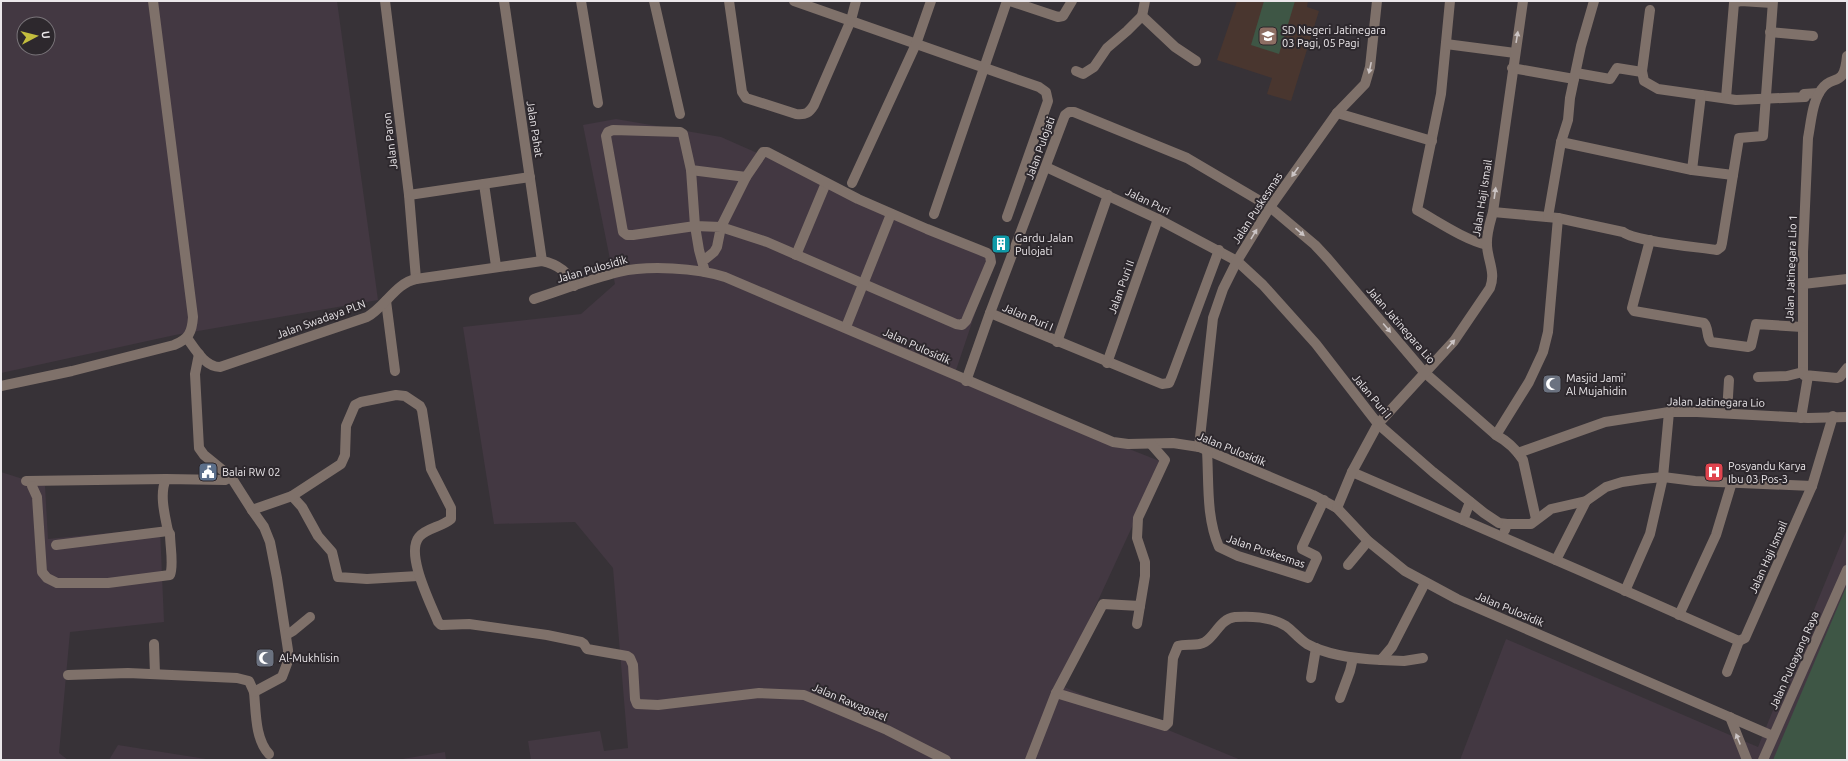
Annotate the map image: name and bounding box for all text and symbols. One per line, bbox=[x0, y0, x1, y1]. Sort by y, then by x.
north arrow bbox=[16, 16, 56, 56]
place label: SD Negeri Jatinegara 03 Pagi, 05 Pagi bbox=[1282, 24, 1386, 49]
school or university icon: SD Negeri Jatinegara 03 Pagi, 05 Pagi bbox=[1257, 25, 1279, 47]
text: U bbox=[39, 30, 52, 39]
one-way arrow bbox=[1514, 31, 1520, 43]
one-way arrow bbox=[1366, 61, 1372, 74]
street label: Jalan Pahat bbox=[525, 100, 545, 159]
street label: Jalan Paron bbox=[381, 112, 399, 170]
street label: Jalan Pulojati bbox=[1023, 115, 1057, 181]
street label: Jalan Haji Ismail bbox=[1470, 158, 1494, 237]
one-way arrow bbox=[1291, 167, 1299, 177]
street label: Jalan Puskesmas bbox=[1230, 170, 1285, 246]
street label: Jalan Puri bbox=[1124, 185, 1172, 217]
one-way arrow bbox=[1492, 187, 1499, 199]
street label: Jalan Jatinegara Lio 1 bbox=[1783, 215, 1799, 321]
one-way arrow bbox=[1250, 228, 1257, 240]
one-way arrow bbox=[1294, 228, 1305, 237]
place label: Gardu Jalan Pulojati bbox=[1015, 232, 1073, 257]
building icon: Gardu Jalan Pulojati bbox=[990, 233, 1012, 255]
street label: Jalan Pulosidik bbox=[555, 253, 629, 285]
street label: Jalan Puri II bbox=[1106, 259, 1136, 315]
street label: Jalan Jatinegara Lio bbox=[1364, 284, 1438, 366]
street label: Jalan Swadaya PLN bbox=[275, 297, 367, 341]
street label: Jalan Puri I bbox=[1001, 301, 1055, 333]
one-way arrow bbox=[1383, 323, 1392, 333]
street label: Jalan Pulosidik bbox=[881, 326, 953, 366]
one-way arrow bbox=[1446, 339, 1456, 349]
street label: Jalan Puri I bbox=[1350, 372, 1394, 420]
place label: Masjid Jami' Al Mujahidin bbox=[1566, 372, 1627, 397]
mosque icon: Masjid Jami' Al Mujahidin bbox=[1541, 373, 1563, 395]
street label: Jalan Jatinegara Lio bbox=[1667, 395, 1765, 409]
street label: Jalan Pulosidik bbox=[1196, 430, 1268, 468]
place label: Posyandu Karya Ibu 03 Pos-3 bbox=[1728, 460, 1806, 485]
public building icon: Balai RW 02 bbox=[197, 461, 219, 483]
hospital icon: Posyandu Karya Ibu 03 Pos-3 bbox=[1703, 461, 1725, 483]
place label: Balai RW 02 bbox=[222, 466, 280, 478]
street label: Jalan Haji Ismail bbox=[1747, 519, 1789, 595]
street label: Jalan Puskesmas bbox=[1225, 532, 1307, 570]
street label: Jalan Pulosidik bbox=[1474, 589, 1546, 629]
street label: Jalan Puloayang Raya bbox=[1767, 609, 1821, 711]
mosque icon: Al-Mukhlisin bbox=[254, 647, 276, 669]
place label: Al-Mukhlisin bbox=[279, 652, 339, 664]
street label: Jalan Rawagatel bbox=[811, 681, 889, 723]
one-way arrow bbox=[1735, 732, 1741, 744]

